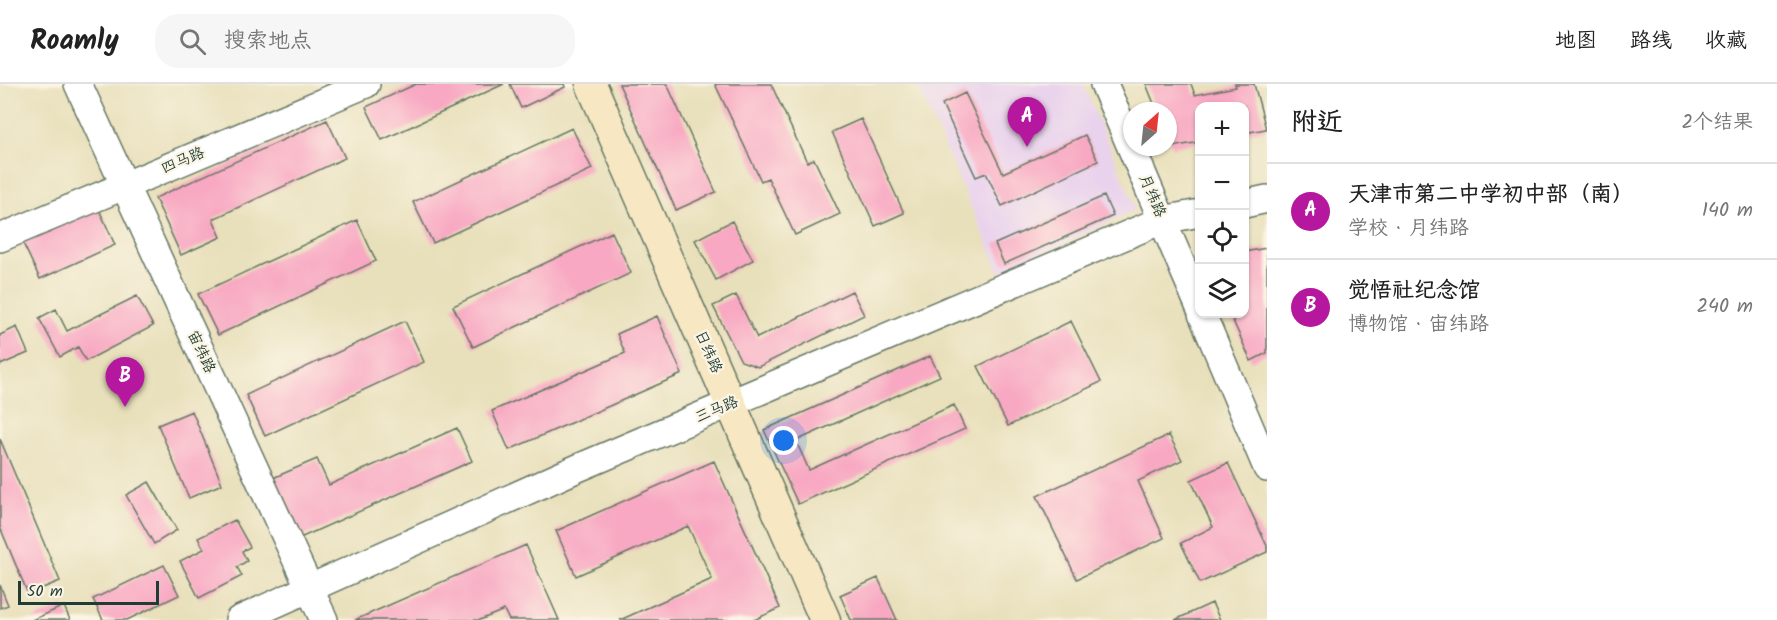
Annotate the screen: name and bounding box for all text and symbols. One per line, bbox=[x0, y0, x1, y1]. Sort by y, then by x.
search box bbox=[155, 14, 575, 68]
text: Roamly bbox=[30, 19, 119, 64]
text: 搜索地点 bbox=[224, 24, 312, 59]
icon: search bbox=[176, 25, 209, 58]
text: 地图 bbox=[1555, 25, 1597, 58]
text: 路线 bbox=[1630, 25, 1672, 58]
text: 收藏 bbox=[1705, 25, 1747, 58]
pin: A bbox=[1008, 98, 1046, 147]
north arrow bbox=[1123, 102, 1177, 156]
map controls bbox=[1195, 102, 1249, 318]
button: + bbox=[1195, 102, 1249, 156]
text: 附近 bbox=[1291, 102, 1343, 144]
text: 2个结果 bbox=[1681, 107, 1753, 139]
street label: 四马路 bbox=[158, 141, 208, 181]
button: − bbox=[1195, 156, 1249, 210]
street label: 月纬路 bbox=[1132, 171, 1172, 221]
text: 天津市第二中学初中部（南） bbox=[1348, 178, 1634, 213]
text: A bbox=[1304, 195, 1317, 227]
text: 140 m bbox=[1702, 195, 1753, 227]
button: locate bbox=[1195, 210, 1249, 264]
text: 学校 · 月纬路 bbox=[1348, 213, 1469, 245]
button: layers bbox=[1195, 264, 1249, 318]
text: 觉悟社纪念馆 bbox=[1348, 274, 1480, 309]
text: B bbox=[1304, 291, 1317, 323]
text: 240 m bbox=[1696, 291, 1753, 323]
text: 博物馆 · 宙纬路 bbox=[1348, 309, 1489, 341]
street label: 宙纬路 bbox=[181, 327, 221, 377]
street label: 日纬路 bbox=[688, 327, 728, 377]
pin: B bbox=[106, 358, 144, 407]
street label: 三马路 bbox=[692, 390, 742, 430]
your location bbox=[769, 426, 798, 455]
scale bar bbox=[18, 578, 159, 606]
text: 50 m bbox=[27, 579, 63, 604]

